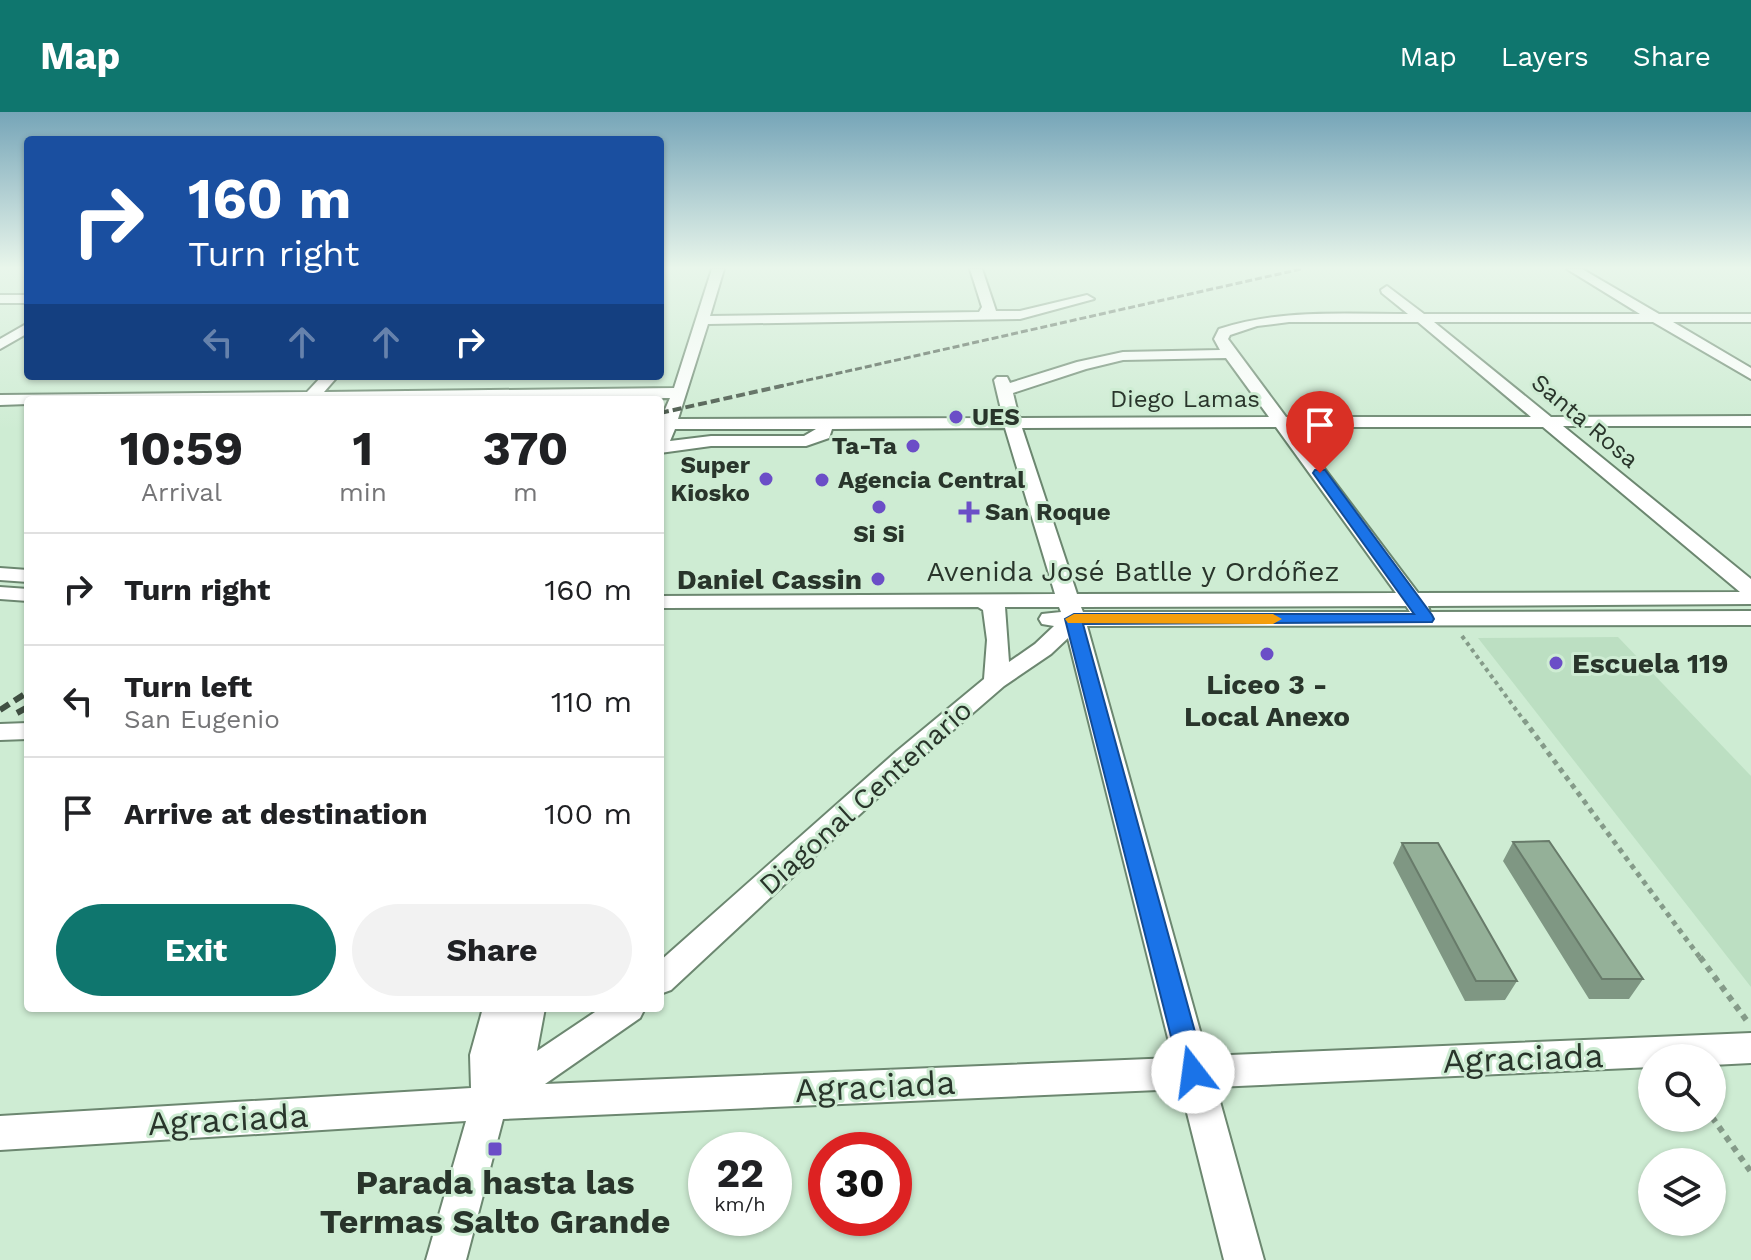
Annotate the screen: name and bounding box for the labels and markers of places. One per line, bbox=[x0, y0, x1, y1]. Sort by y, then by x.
pin bbox=[1286, 391, 1354, 473]
place label: UES bbox=[972, 403, 1020, 431]
marker: UES bbox=[947, 408, 965, 426]
place label: Ta-Ta bbox=[832, 432, 897, 460]
marker: Ta-Ta bbox=[904, 437, 922, 455]
place label: Super Kiosko bbox=[671, 451, 751, 507]
place label: Agencia Central bbox=[838, 466, 1025, 494]
marker: Super Kiosko bbox=[757, 470, 775, 488]
marker: Agencia Central bbox=[813, 471, 831, 489]
marker: Si Si bbox=[870, 498, 888, 516]
place label: San Roque bbox=[985, 498, 1111, 526]
marker: San Roque bbox=[960, 503, 978, 521]
place label: Si Si bbox=[853, 520, 905, 548]
place label: Daniel Cassin bbox=[677, 563, 862, 596]
marker: Daniel Cassin bbox=[869, 570, 887, 588]
marker: Liceo 3 - Local Anexo bbox=[1258, 645, 1276, 663]
place label: Escuela 119 bbox=[1572, 647, 1728, 680]
marker: Escuela 119 bbox=[1547, 654, 1565, 672]
place label: Liceo 3 - Local Anexo bbox=[1184, 668, 1350, 733]
marker: Parada hasta las Termas Salto Grande bbox=[486, 1140, 504, 1158]
place label: Parada hasta las Termas Salto Grande bbox=[320, 1162, 670, 1241]

